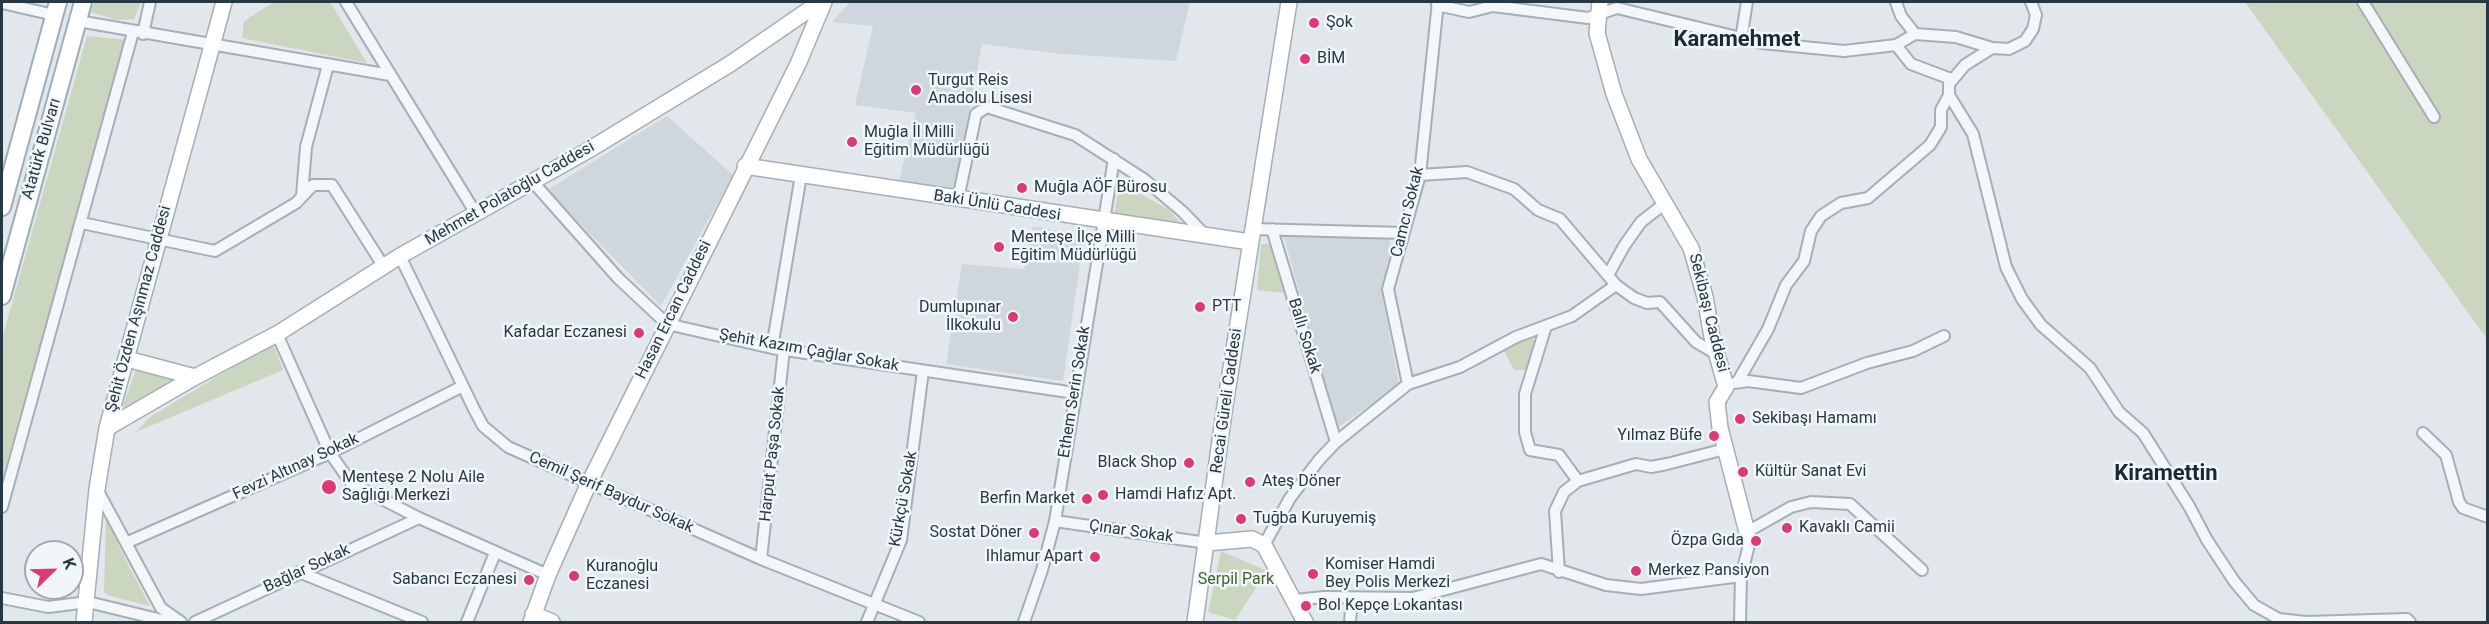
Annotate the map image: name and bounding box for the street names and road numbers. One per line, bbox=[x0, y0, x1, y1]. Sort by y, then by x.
street label: Atatürk Bulvarı bbox=[18, 96, 66, 202]
street label: Mehmet Polatoğlu Caddesi bbox=[422, 138, 598, 250]
street label: Camcı Sokak bbox=[1387, 165, 1429, 259]
street label: Baki Ünlü Caddesi bbox=[932, 186, 1062, 226]
street label: Şehit Özden Aşınmaz Caddesi bbox=[102, 204, 176, 414]
street label: Hasan Ercan Caddesi bbox=[632, 238, 716, 382]
street label: Sekibaşı Caddesi bbox=[1684, 252, 1732, 374]
street label: Ballı Sokak bbox=[1283, 296, 1325, 376]
street label: Ethem Serin Sokak bbox=[1055, 325, 1095, 459]
street label: Şehit Kazım Çağlar Sokak bbox=[718, 326, 900, 376]
street label: Recai Güreli Caddesi bbox=[1207, 327, 1247, 475]
street label: Harput Paşa Sokak bbox=[756, 386, 790, 522]
street label: Fevzi Altınay Sokak bbox=[230, 429, 362, 505]
street label: Cemil Şerif Baydur Sokak bbox=[526, 448, 696, 538]
street label: Kürkçü Sokak bbox=[886, 450, 922, 548]
street label: Çınar Sokak bbox=[1088, 517, 1174, 547]
street label: Bağlar Sokak bbox=[261, 541, 353, 597]

